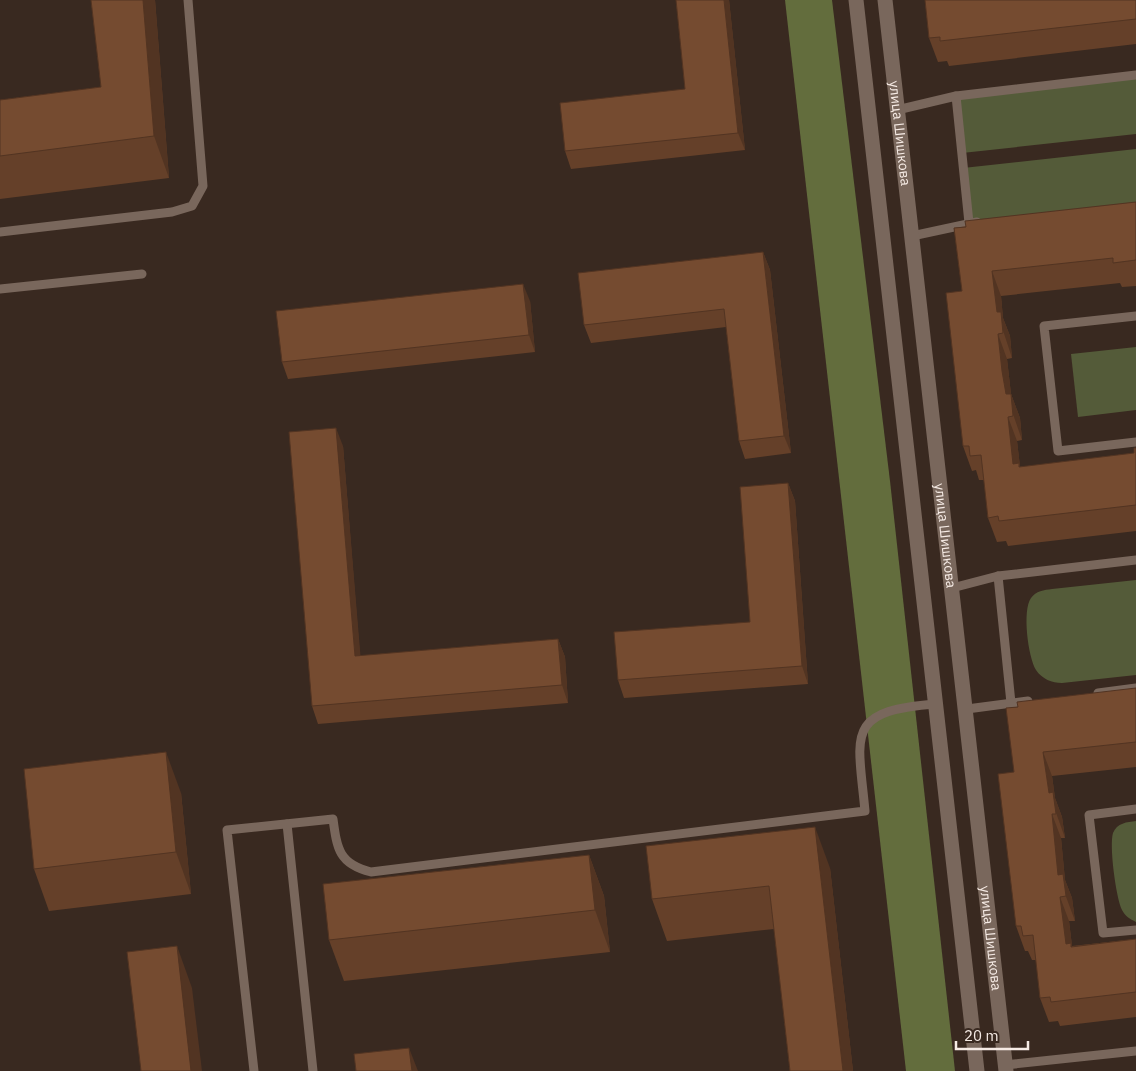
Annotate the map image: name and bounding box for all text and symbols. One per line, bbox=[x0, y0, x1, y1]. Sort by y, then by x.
street label: улица Шишкова bbox=[885, 80, 915, 187]
street label: улица Шишкова bbox=[931, 482, 960, 590]
street label: улица Шишкова bbox=[976, 885, 1006, 992]
scale bar bbox=[956, 1018, 1028, 1050]
text: 20 m bbox=[964, 1026, 999, 1045]

